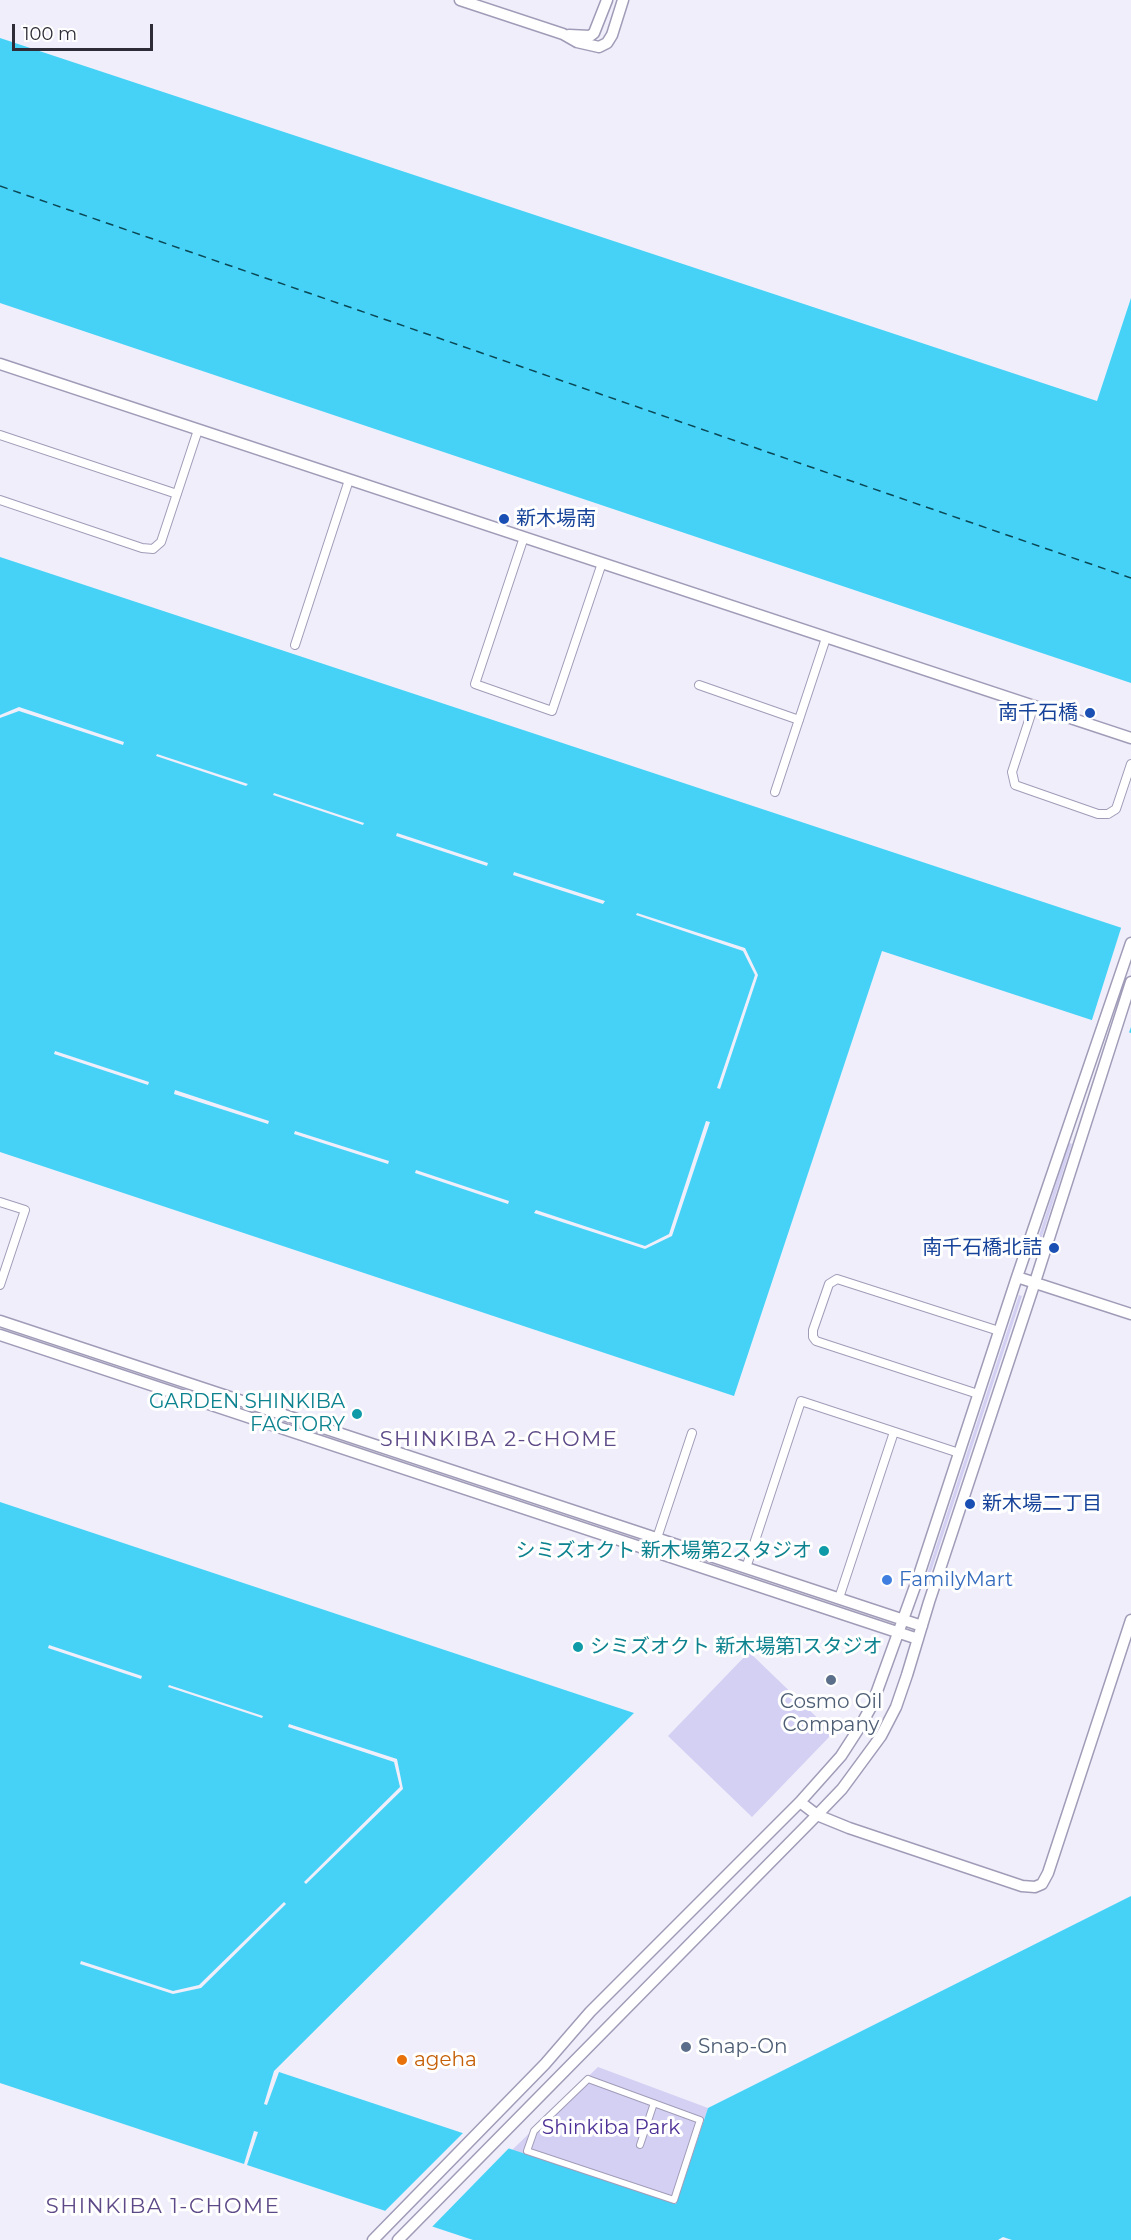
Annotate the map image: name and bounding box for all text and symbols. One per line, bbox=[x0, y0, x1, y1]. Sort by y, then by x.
scale bar bbox=[15, 12, 156, 50]
text: 100 m bbox=[23, 23, 77, 45]
place label: 新木場南 bbox=[516, 507, 596, 531]
marker: 新木場南 bbox=[497, 512, 511, 526]
place label: 南千石橋 bbox=[998, 701, 1078, 725]
marker: 南千石橋 bbox=[1083, 706, 1097, 720]
place label: 南千石橋北詰 bbox=[922, 1236, 1042, 1260]
marker: 南千石橋北詰 bbox=[1047, 1241, 1061, 1255]
place label: GARDEN SHINKIBA FACTORY bbox=[149, 1390, 345, 1437]
marker: GARDEN SHINKIBA FACTORY bbox=[350, 1407, 364, 1421]
district label: SHINKIBA 2-CHOME bbox=[380, 1427, 618, 1453]
place label: 新木場二丁目 bbox=[982, 1492, 1102, 1516]
marker: 新木場二丁目 bbox=[963, 1497, 977, 1511]
place label: シミズオクト 新木場第2スタジオ bbox=[515, 1539, 812, 1563]
marker: シミズオクト 新木場第2スタジオ bbox=[817, 1544, 831, 1558]
place label: FamilyMart bbox=[899, 1568, 1013, 1592]
marker: FamilyMart bbox=[880, 1573, 894, 1587]
place label: シミズオクト 新木場第1スタジオ bbox=[590, 1635, 882, 1659]
marker: シミズオクト 新木場第1スタジオ bbox=[571, 1640, 585, 1654]
marker: Cosmo Oil Company bbox=[824, 1673, 838, 1687]
place label: Cosmo Oil Company bbox=[780, 1690, 882, 1737]
place label: Snap-On bbox=[698, 2035, 787, 2059]
marker: Snap-On bbox=[679, 2040, 693, 2054]
place label: ageha bbox=[414, 2048, 477, 2072]
marker: ageha bbox=[395, 2053, 409, 2067]
park label: Shinkiba Park bbox=[542, 2116, 680, 2140]
district label: SHINKIBA 1-CHOME bbox=[46, 2194, 280, 2220]

